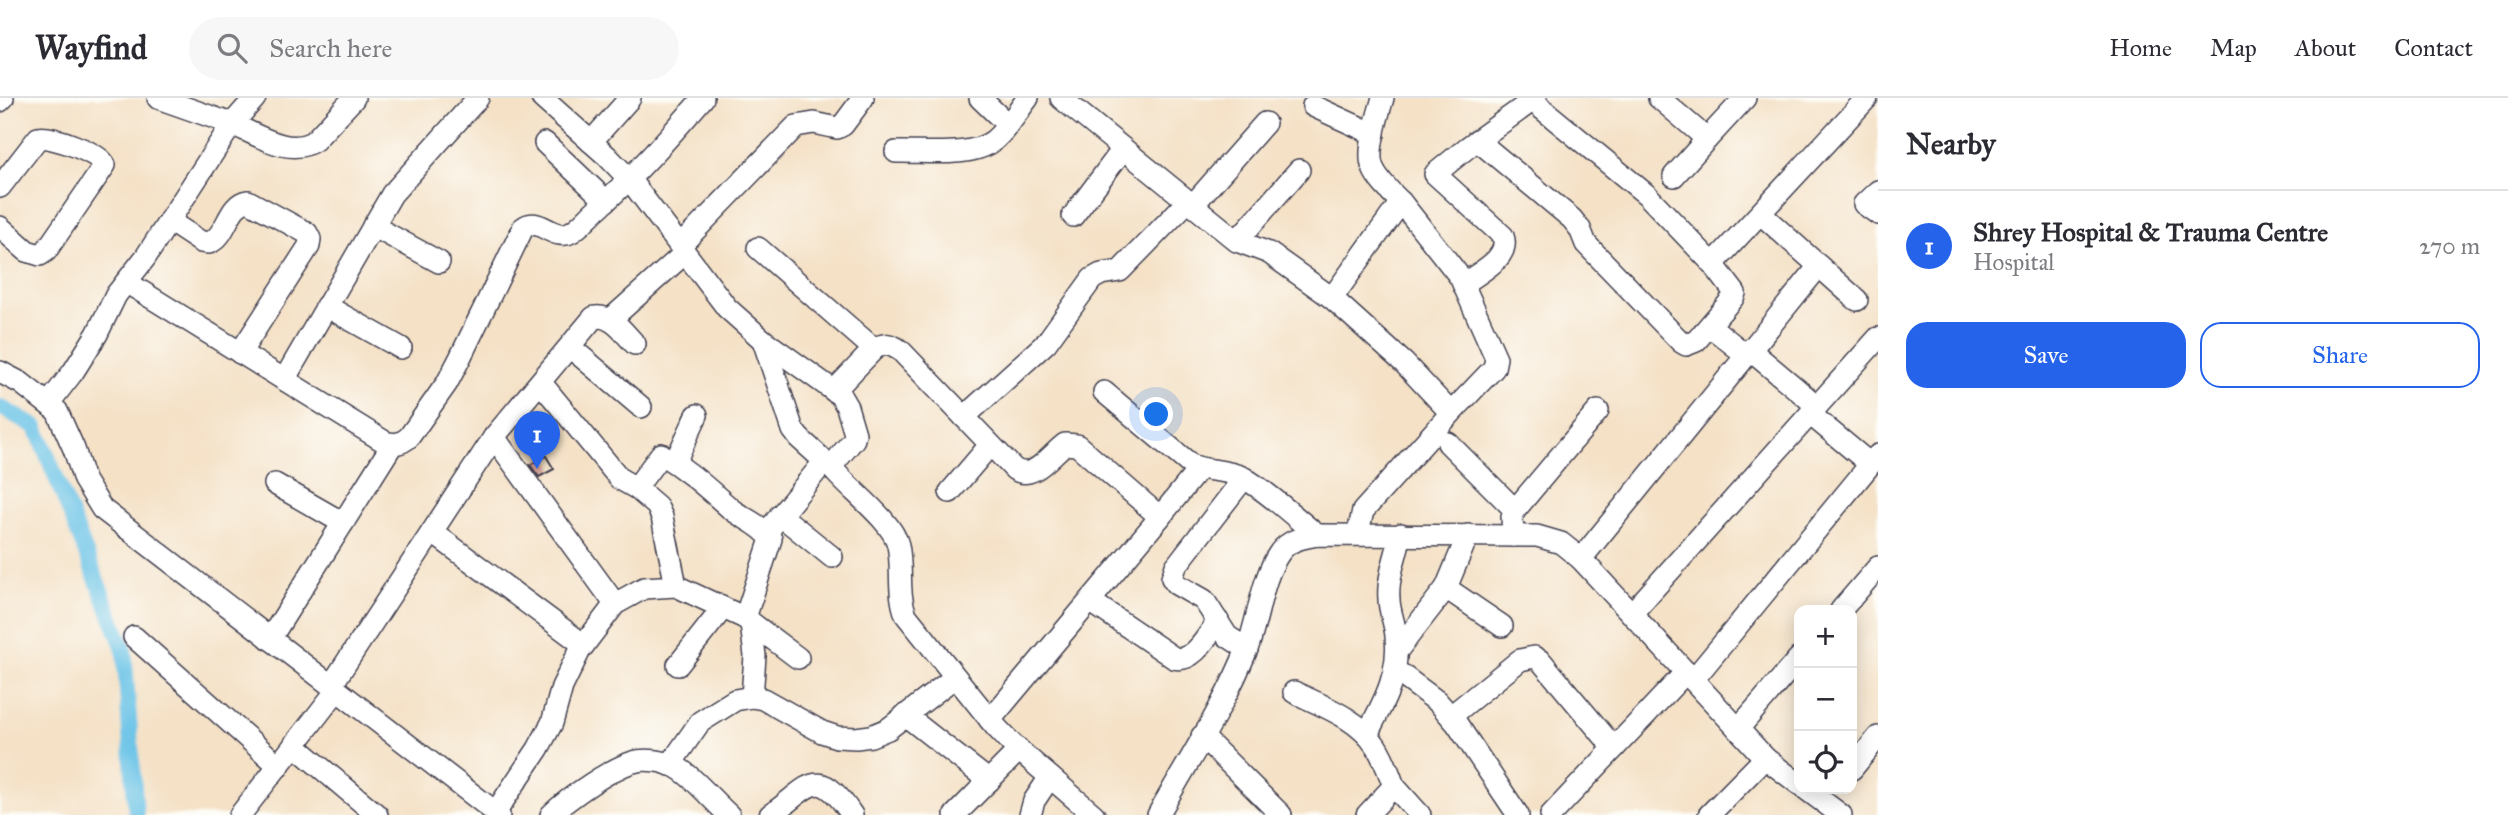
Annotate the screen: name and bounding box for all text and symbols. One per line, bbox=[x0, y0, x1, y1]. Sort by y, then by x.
search box bbox=[189, 17, 679, 80]
text: Wayfind bbox=[35, 28, 147, 68]
icon: search bbox=[213, 29, 251, 67]
text: Search here bbox=[269, 32, 392, 64]
text: Home bbox=[2109, 33, 2172, 63]
text: Map bbox=[2210, 33, 2257, 63]
text: About bbox=[2295, 33, 2356, 63]
text: Contact bbox=[2394, 33, 2473, 63]
text: Nearby bbox=[1906, 126, 1996, 162]
text: Shrey Hospital & Trauma Centre bbox=[1973, 216, 2328, 248]
text: 1 bbox=[1924, 232, 1934, 260]
text: 270 m bbox=[2419, 232, 2480, 260]
text: Hospital bbox=[1973, 248, 2055, 276]
button: Save bbox=[1906, 322, 2186, 388]
button: Share bbox=[2200, 322, 2480, 388]
your location bbox=[1139, 397, 1173, 431]
pin: 1 bbox=[514, 411, 560, 469]
map controls bbox=[1794, 605, 1857, 794]
button: + bbox=[1794, 605, 1857, 668]
button: − bbox=[1794, 668, 1857, 731]
button: locate bbox=[1794, 731, 1857, 794]

